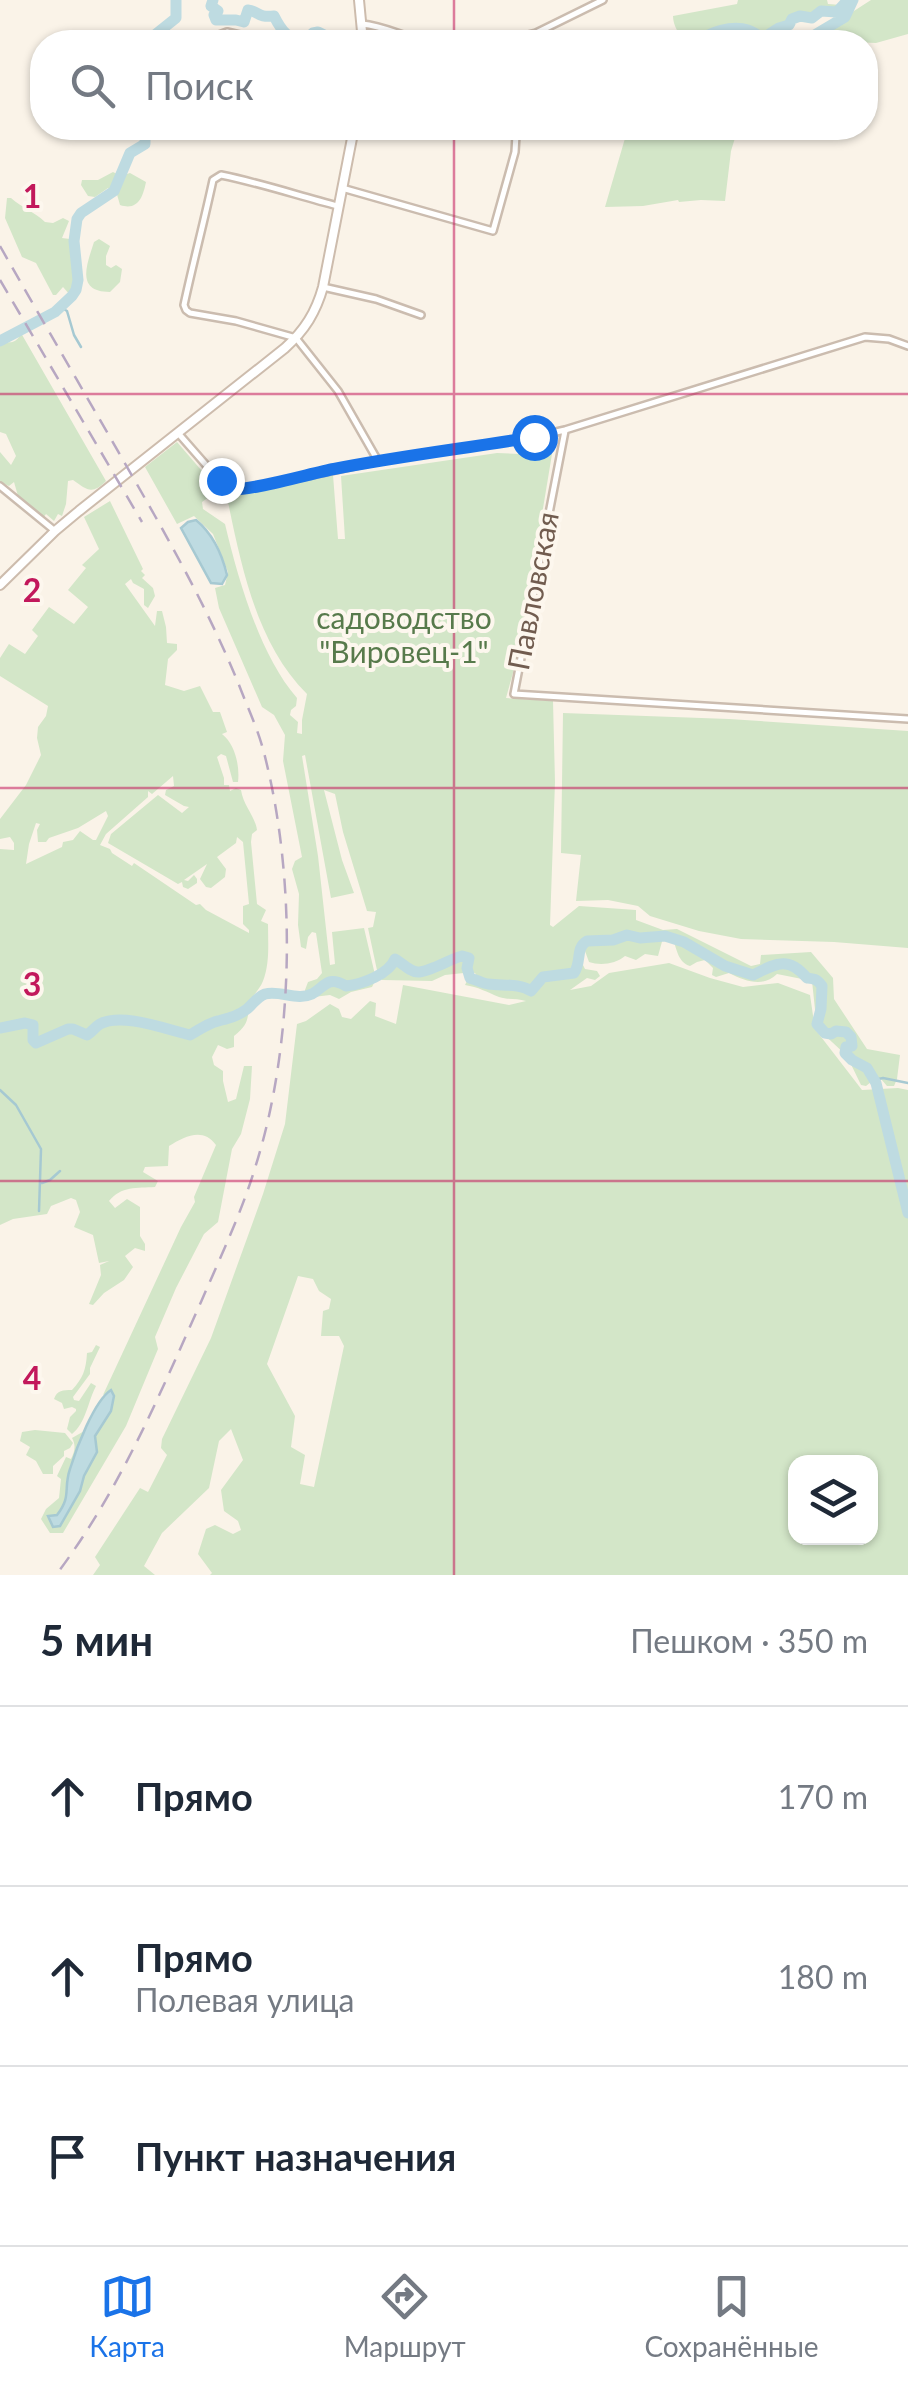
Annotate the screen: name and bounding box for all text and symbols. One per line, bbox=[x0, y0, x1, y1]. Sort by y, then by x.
search box bbox=[30, 30, 878, 140]
icon: search bbox=[65, 58, 120, 113]
text: Поиск bbox=[145, 62, 254, 108]
text: 1 bbox=[23, 176, 41, 215]
route start bbox=[512, 415, 558, 461]
route end bbox=[199, 458, 245, 504]
street label: Павловская bbox=[499, 508, 565, 673]
text: 2 bbox=[23, 570, 41, 609]
park label: садоводство "Вировец-1" bbox=[316, 599, 492, 669]
text: 3 bbox=[23, 964, 41, 1003]
text: 4 bbox=[23, 1358, 41, 1397]
map controls bbox=[788, 1455, 878, 1545]
button: layers bbox=[788, 1455, 878, 1545]
text: 5 мин bbox=[40, 1615, 153, 1665]
text: Пешком · 350 m bbox=[630, 1621, 868, 1660]
icon: ahead bbox=[40, 1769, 95, 1824]
text: Прямо bbox=[135, 1773, 253, 1819]
text: 170 m bbox=[778, 1777, 868, 1816]
text: Прямо bbox=[135, 1934, 253, 1980]
icon: ahead bbox=[40, 1949, 95, 2004]
text: 180 m bbox=[778, 1957, 868, 1996]
text: Полевая улица bbox=[135, 1980, 355, 2019]
icon: arrive bbox=[40, 2129, 95, 2184]
text: Пункт назначения bbox=[135, 2133, 456, 2179]
tab: Карта bbox=[89, 2269, 165, 2363]
tab: Маршрут bbox=[344, 2269, 466, 2363]
tab: Сохранённые bbox=[644, 2269, 819, 2363]

